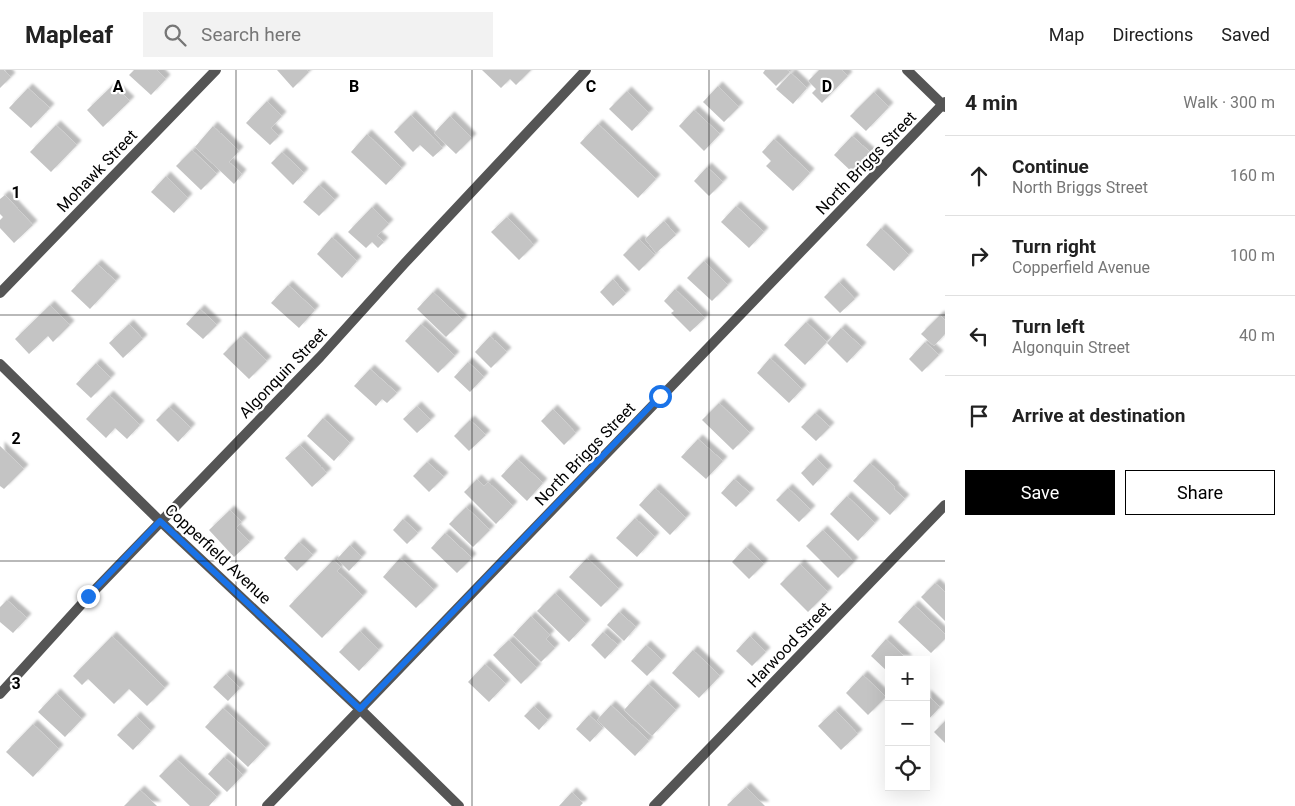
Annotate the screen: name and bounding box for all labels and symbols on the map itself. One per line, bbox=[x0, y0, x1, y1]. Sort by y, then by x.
text: A bbox=[113, 77, 124, 96]
text: B bbox=[349, 77, 359, 96]
text: C bbox=[586, 77, 596, 96]
text: D bbox=[822, 77, 832, 96]
street label: North Briggs Street bbox=[812, 107, 920, 219]
street label: Mohawk Street bbox=[53, 126, 141, 216]
text: 1 bbox=[11, 183, 21, 202]
street label: Algonquin Street bbox=[235, 324, 331, 422]
route start bbox=[649, 385, 672, 408]
street label: North Briggs Street bbox=[531, 398, 639, 510]
text: 2 bbox=[11, 429, 21, 448]
street label: Copperfield Avenue bbox=[161, 500, 275, 608]
route end bbox=[77, 585, 100, 608]
street label: Harwood Street bbox=[744, 598, 834, 692]
text: 3 bbox=[11, 674, 21, 693]

